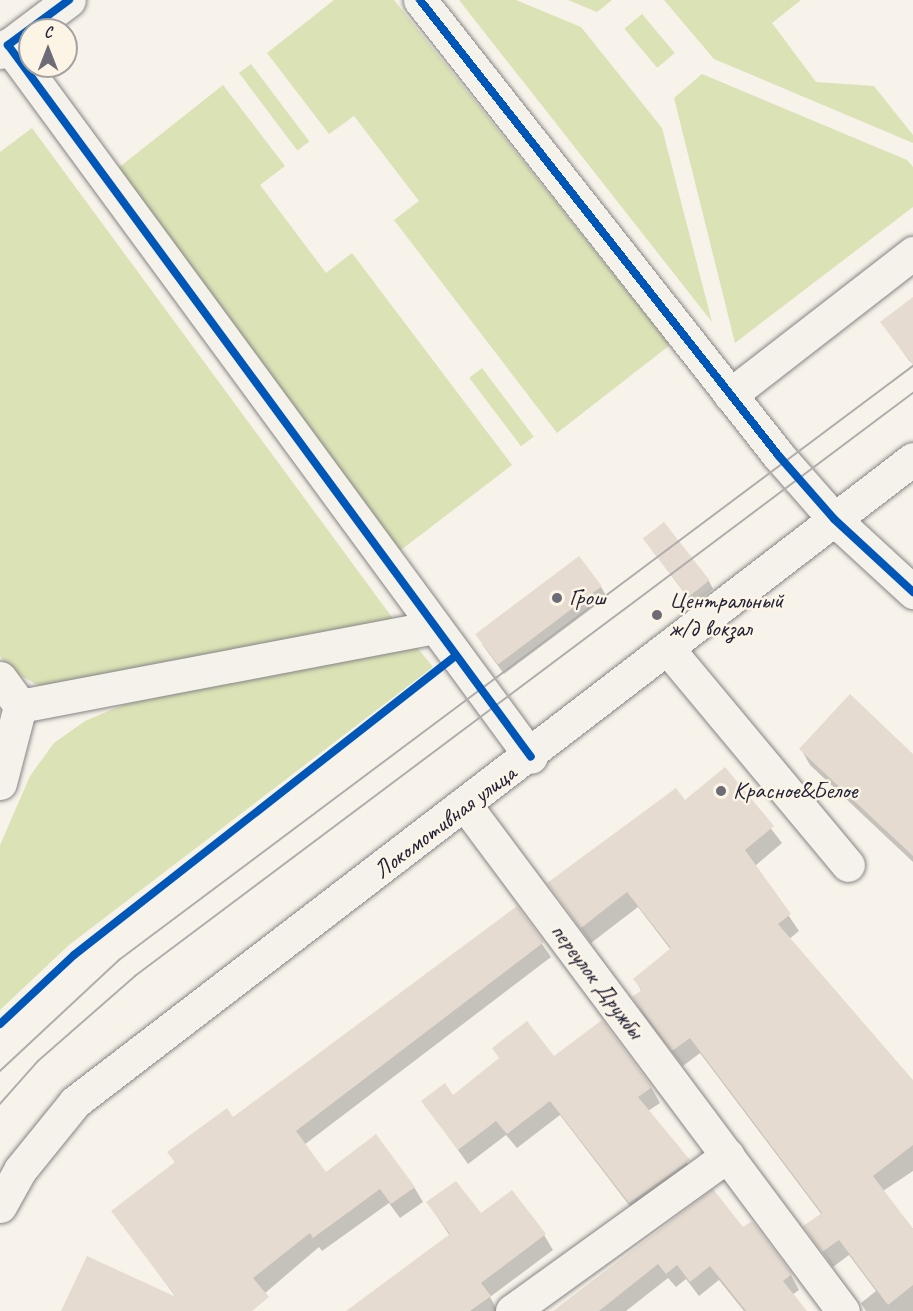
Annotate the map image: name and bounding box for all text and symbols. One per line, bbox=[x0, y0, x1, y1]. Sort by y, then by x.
north arrow bbox=[18, 18, 78, 78]
text: С bbox=[44, 22, 52, 42]
place label: Грош bbox=[569, 584, 606, 612]
place label: Центральный ж/д вокзал bbox=[669, 587, 783, 643]
marker: Грош bbox=[550, 591, 564, 605]
marker: Центральный ж/д вокзал bbox=[650, 608, 664, 622]
street label: Локомотивная улица bbox=[368, 759, 522, 885]
place label: Красное&Белое bbox=[733, 777, 857, 805]
marker: Красное&Белое bbox=[714, 784, 728, 798]
street label: переулок Дружбы bbox=[544, 917, 650, 1045]

